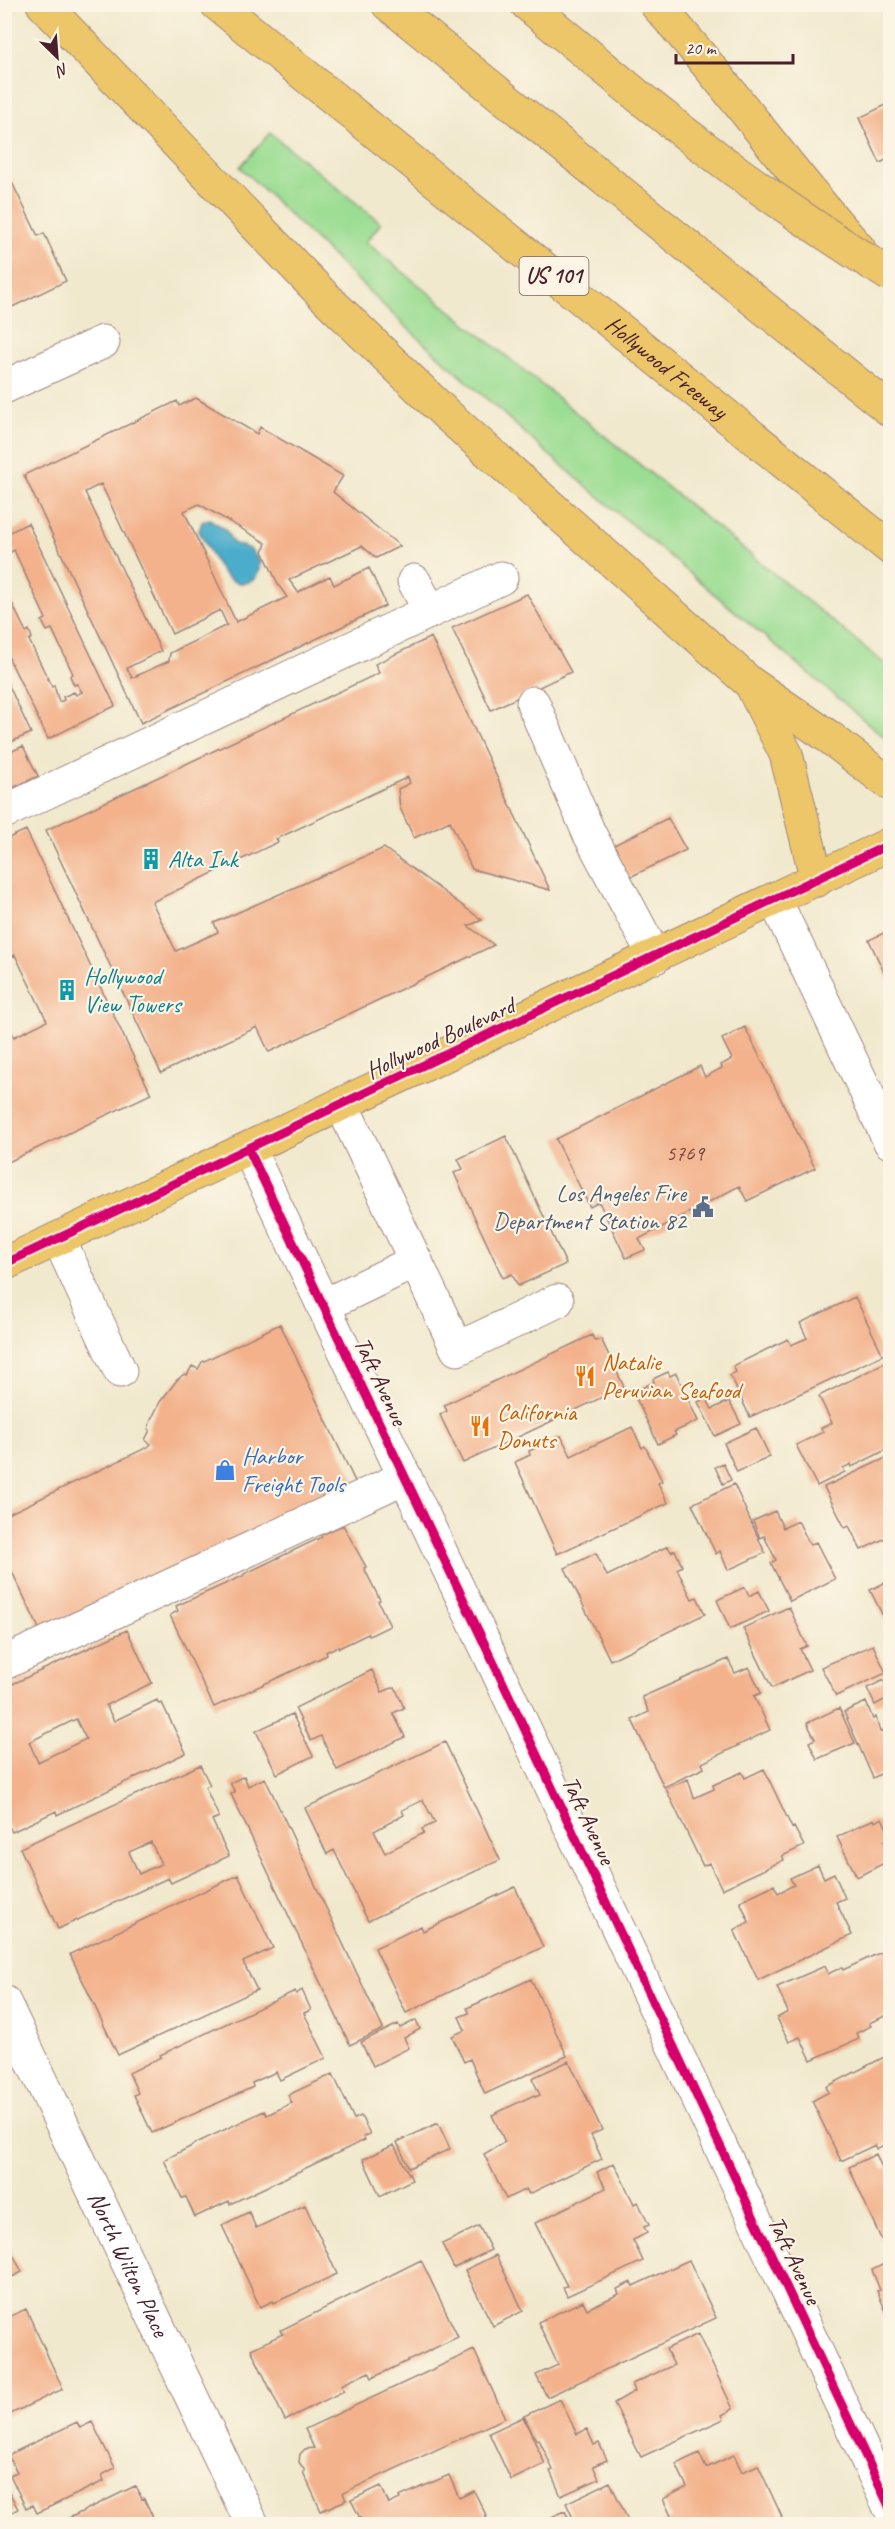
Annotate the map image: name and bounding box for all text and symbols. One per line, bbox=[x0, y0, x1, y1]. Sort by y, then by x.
north arrow bbox=[27, 27, 87, 87]
scale bar bbox=[676, 27, 793, 65]
text: 20 m bbox=[685, 37, 718, 59]
text: N bbox=[51, 59, 72, 82]
road number: US 101 bbox=[520, 257, 588, 295]
street label: Hollywood Freeway bbox=[599, 309, 735, 427]
place label: Alta Ink bbox=[168, 844, 240, 874]
building icon: Alta Ink bbox=[139, 847, 163, 871]
place label: Hollywood View Towers bbox=[84, 961, 183, 1019]
building icon: Hollywood View Towers bbox=[55, 978, 79, 1002]
street label: Hollywood Boulevard bbox=[361, 989, 522, 1086]
house number: 5769 bbox=[666, 1140, 705, 1166]
place label: Los Angeles Fire Department Station 82 bbox=[493, 1178, 688, 1236]
public building icon: Los Angeles Fire Department Station 82 bbox=[691, 1195, 715, 1219]
street label: Taft Avenue bbox=[347, 1332, 415, 1432]
place label: Natalie Peruvian Seafood bbox=[602, 1347, 744, 1405]
restaurant icon: Natalie Peruvian Seafood bbox=[573, 1364, 597, 1388]
place label: California Donuts bbox=[497, 1397, 578, 1455]
restaurant icon: California Donuts bbox=[468, 1414, 492, 1438]
place label: Harbor Freight Tools bbox=[242, 1441, 347, 1499]
shop icon: Harbor Freight Tools bbox=[213, 1458, 237, 1482]
street label: Taft Avenue bbox=[555, 1771, 623, 1871]
street label: North Wilton Place bbox=[81, 2186, 177, 2343]
street label: Taft Avenue bbox=[761, 2211, 829, 2311]

